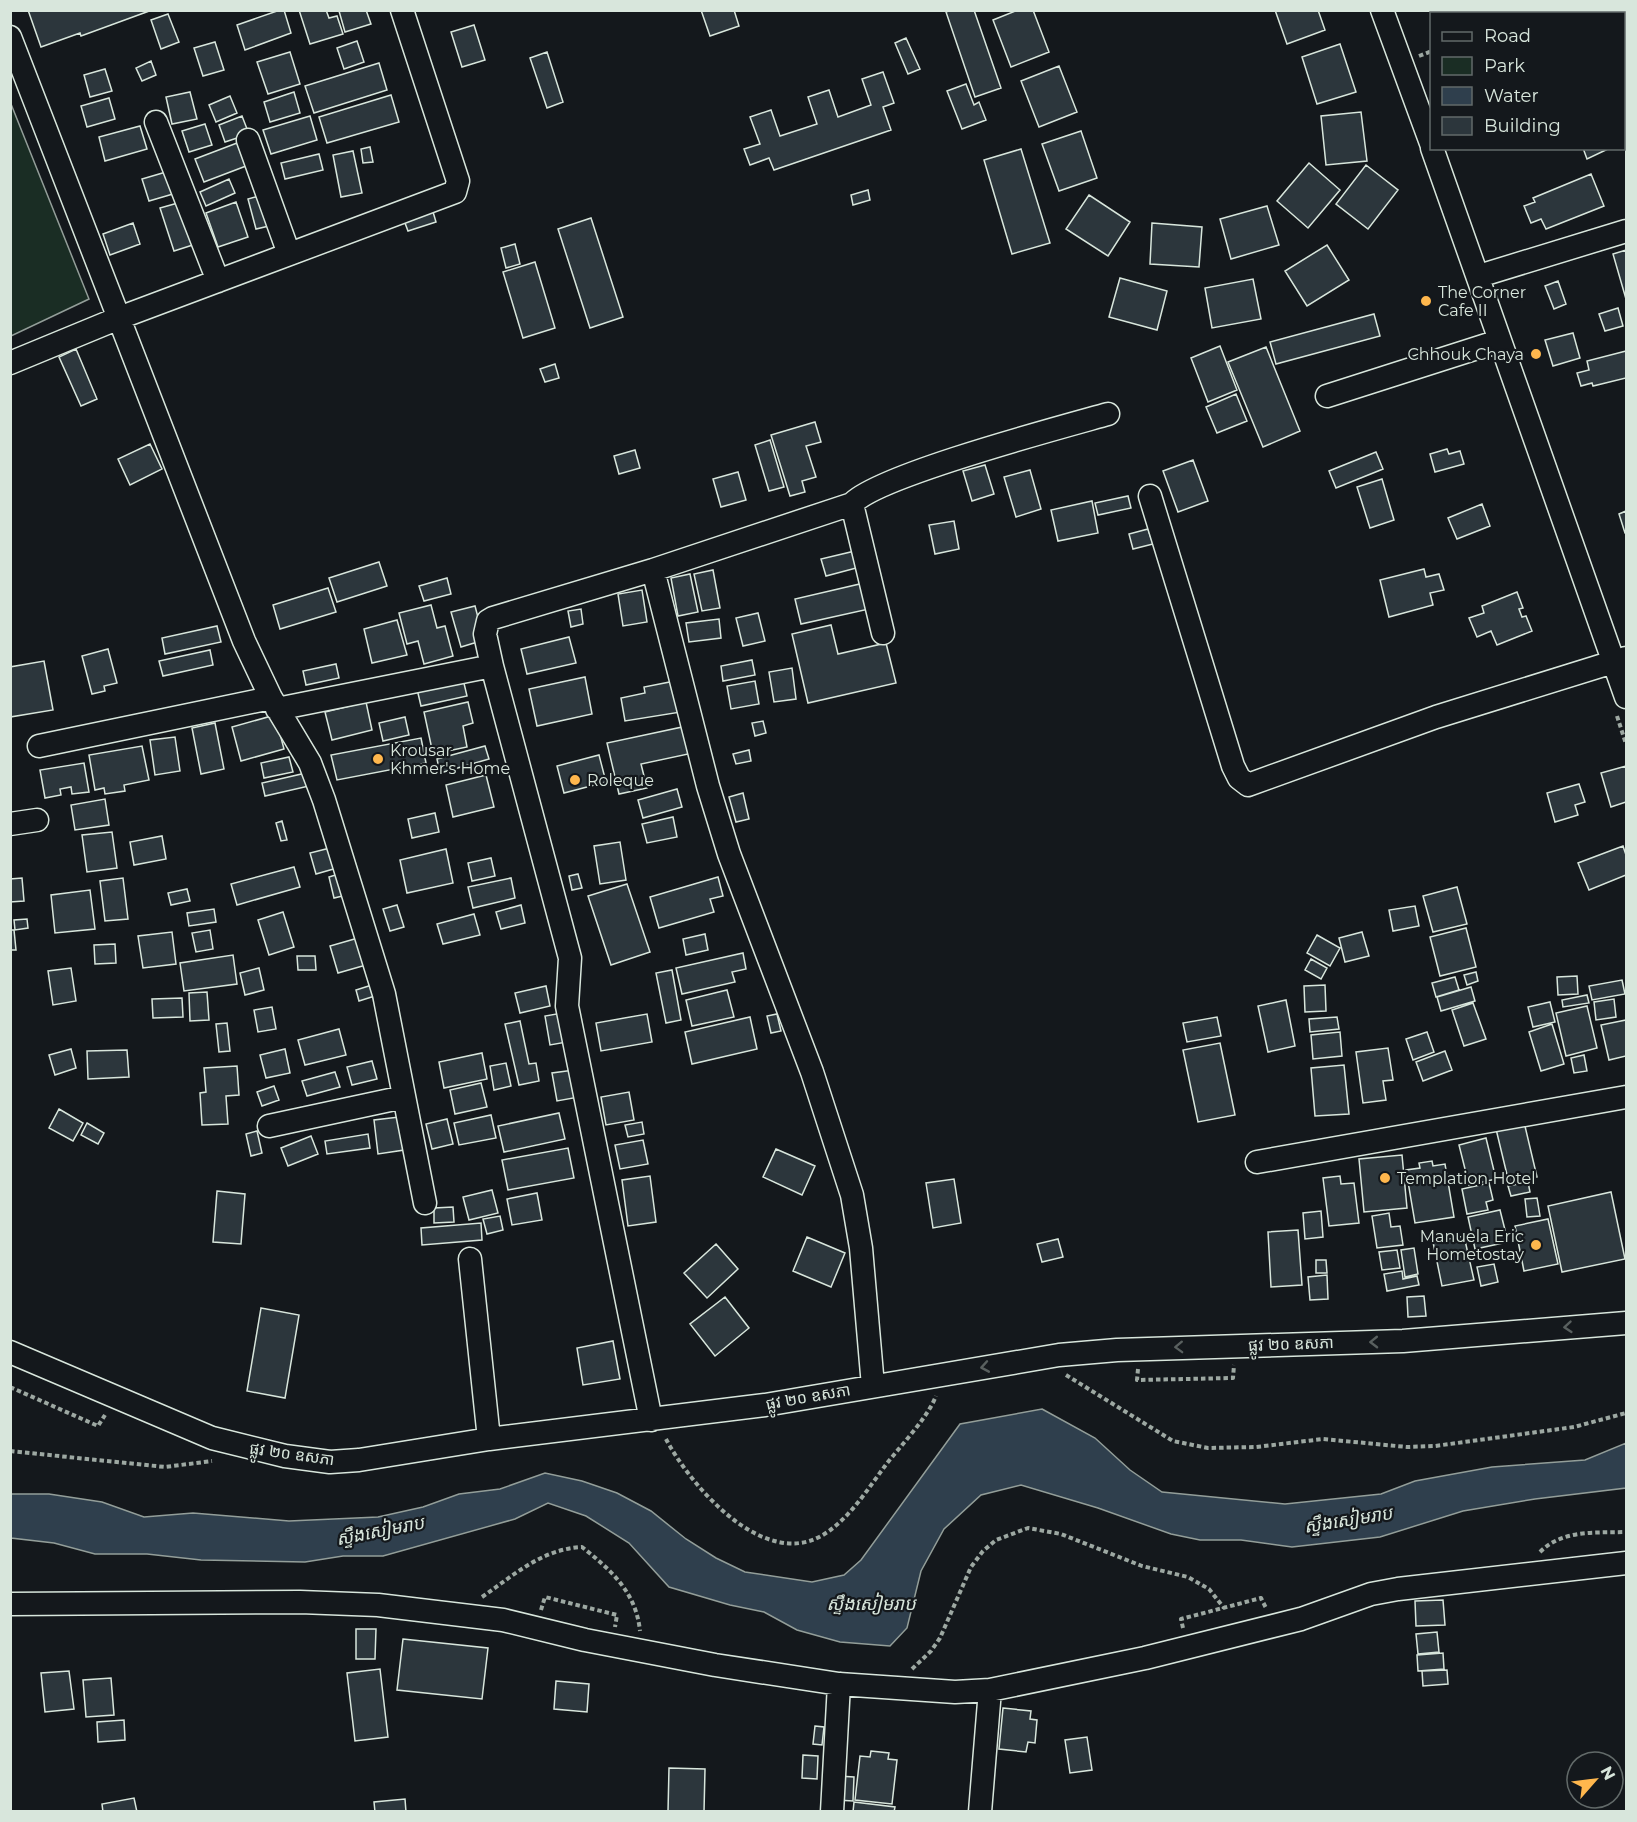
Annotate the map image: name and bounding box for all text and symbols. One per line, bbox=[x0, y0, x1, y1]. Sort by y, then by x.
legend bbox=[1430, 12, 1625, 150]
text: Road bbox=[1484, 25, 1531, 47]
text: Park bbox=[1484, 55, 1525, 77]
text: Water bbox=[1484, 85, 1539, 107]
text: Building bbox=[1484, 115, 1561, 137]
place label: The Corner Cafe II bbox=[1438, 283, 1526, 320]
marker: The Corner Cafe II bbox=[1419, 294, 1433, 308]
place label: Chhouk Chaya bbox=[1407, 345, 1524, 364]
marker: Chhouk Chaya bbox=[1529, 347, 1543, 361]
place label: Krousar Khmer's Home bbox=[390, 741, 510, 778]
marker: Krousar Khmer's Home bbox=[371, 752, 385, 766]
place label: Roleque bbox=[587, 771, 654, 790]
marker: Roleque bbox=[568, 773, 582, 787]
place label: Templation Hotel bbox=[1397, 1169, 1536, 1188]
marker: Templation Hotel bbox=[1378, 1171, 1392, 1185]
place label: Manuela Eric Hometostay bbox=[1420, 1227, 1524, 1264]
marker: Manuela Eric Hometostay bbox=[1529, 1238, 1543, 1252]
one-way arrow bbox=[1564, 1320, 1573, 1333]
street label: ផ្លូវ ២០ ឧសភា bbox=[1248, 1333, 1334, 1360]
one-way arrow bbox=[1369, 1336, 1378, 1348]
one-way arrow bbox=[1174, 1341, 1183, 1354]
one-way arrow bbox=[980, 1360, 990, 1372]
street label: ផ្លូវ ២០ ឧសភា bbox=[764, 1380, 853, 1418]
street label: ផ្លូវ ២០ ឧសភា bbox=[248, 1439, 336, 1474]
water label: ស្ទឹងសៀមរាប bbox=[1302, 1501, 1395, 1538]
water label: ស្ទឹងសៀមរាប bbox=[334, 1510, 427, 1551]
water label: ស្ទឹងសៀមរាប bbox=[826, 1592, 917, 1615]
north arrow bbox=[1565, 1750, 1625, 1810]
text: N bbox=[1596, 1763, 1619, 1783]

